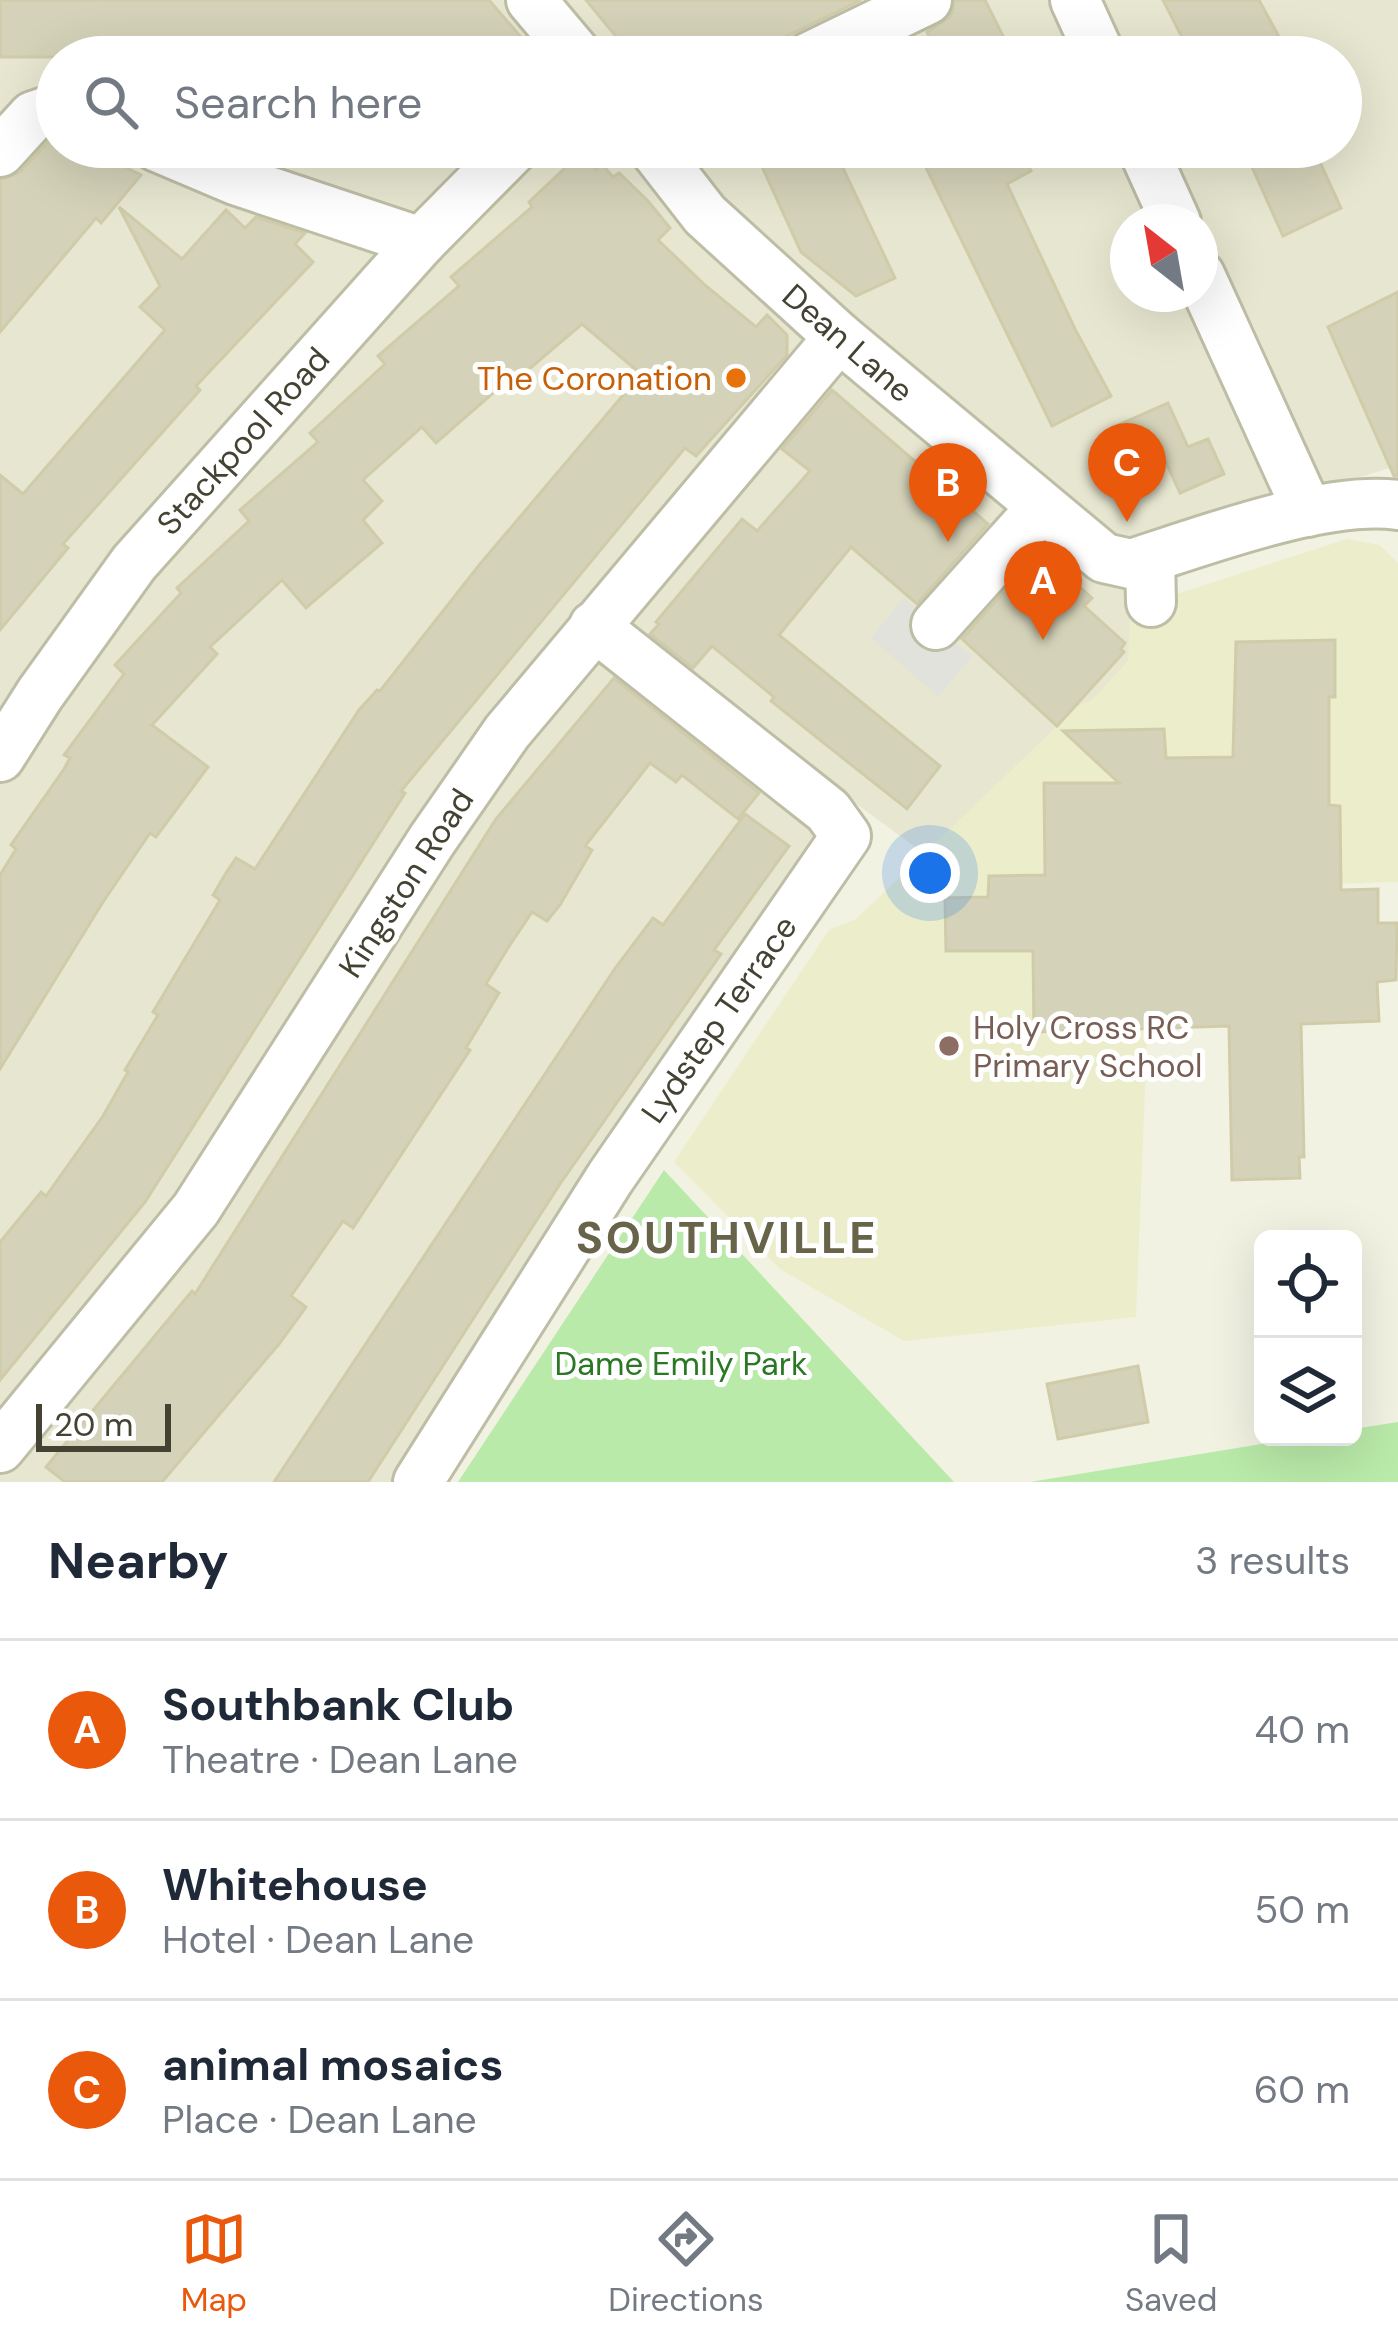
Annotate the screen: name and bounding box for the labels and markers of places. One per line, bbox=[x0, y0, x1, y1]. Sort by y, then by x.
place label: The Coronation bbox=[477, 357, 712, 400]
marker: The Coronation bbox=[723, 365, 749, 391]
pin: C bbox=[1088, 423, 1166, 522]
pin: B bbox=[909, 443, 987, 542]
pin: A bbox=[1004, 541, 1082, 640]
place label: Holy Cross RC Primary School bbox=[973, 1006, 1202, 1087]
marker: Holy Cross RC Primary School bbox=[936, 1033, 962, 1059]

